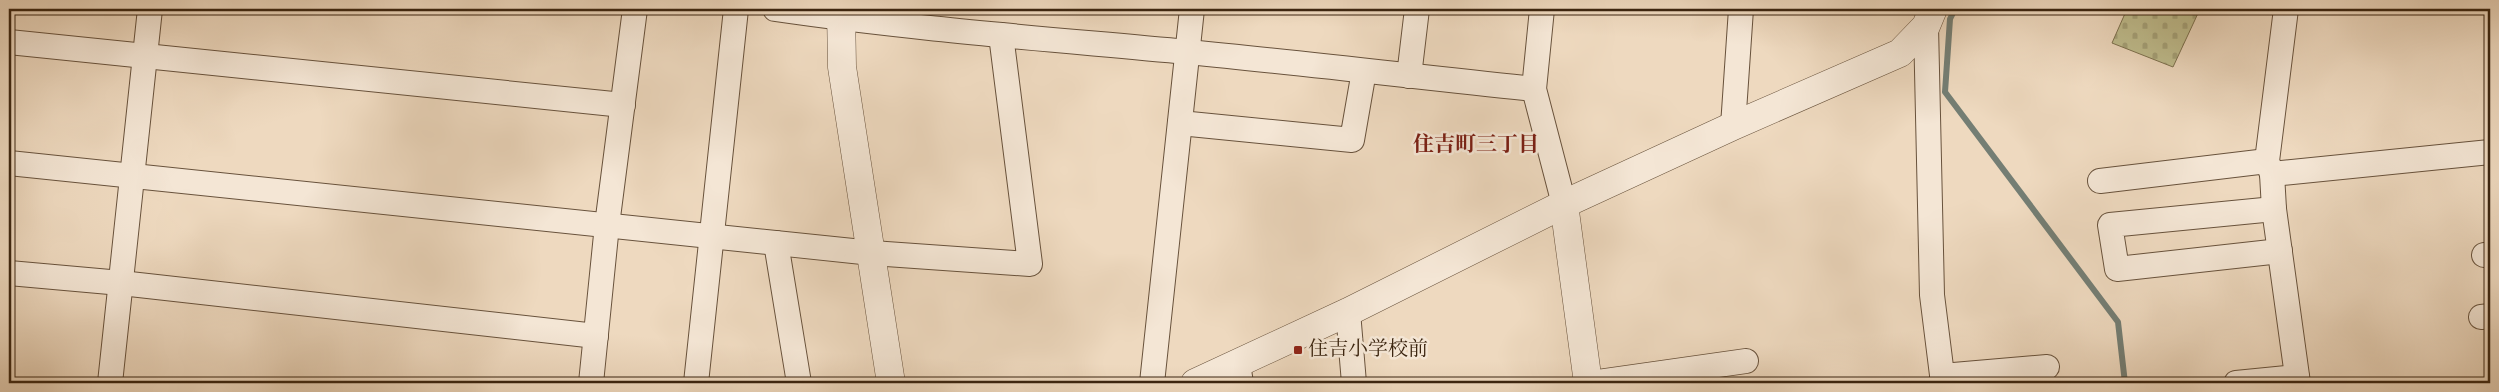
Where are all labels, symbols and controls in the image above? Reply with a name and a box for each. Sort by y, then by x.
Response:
district label: 住吉町三丁目 [1413,131,1539,160]
place label: 住吉小学校前 [1308,336,1428,364]
marker: 住吉小学校前 [1292,344,1304,356]

